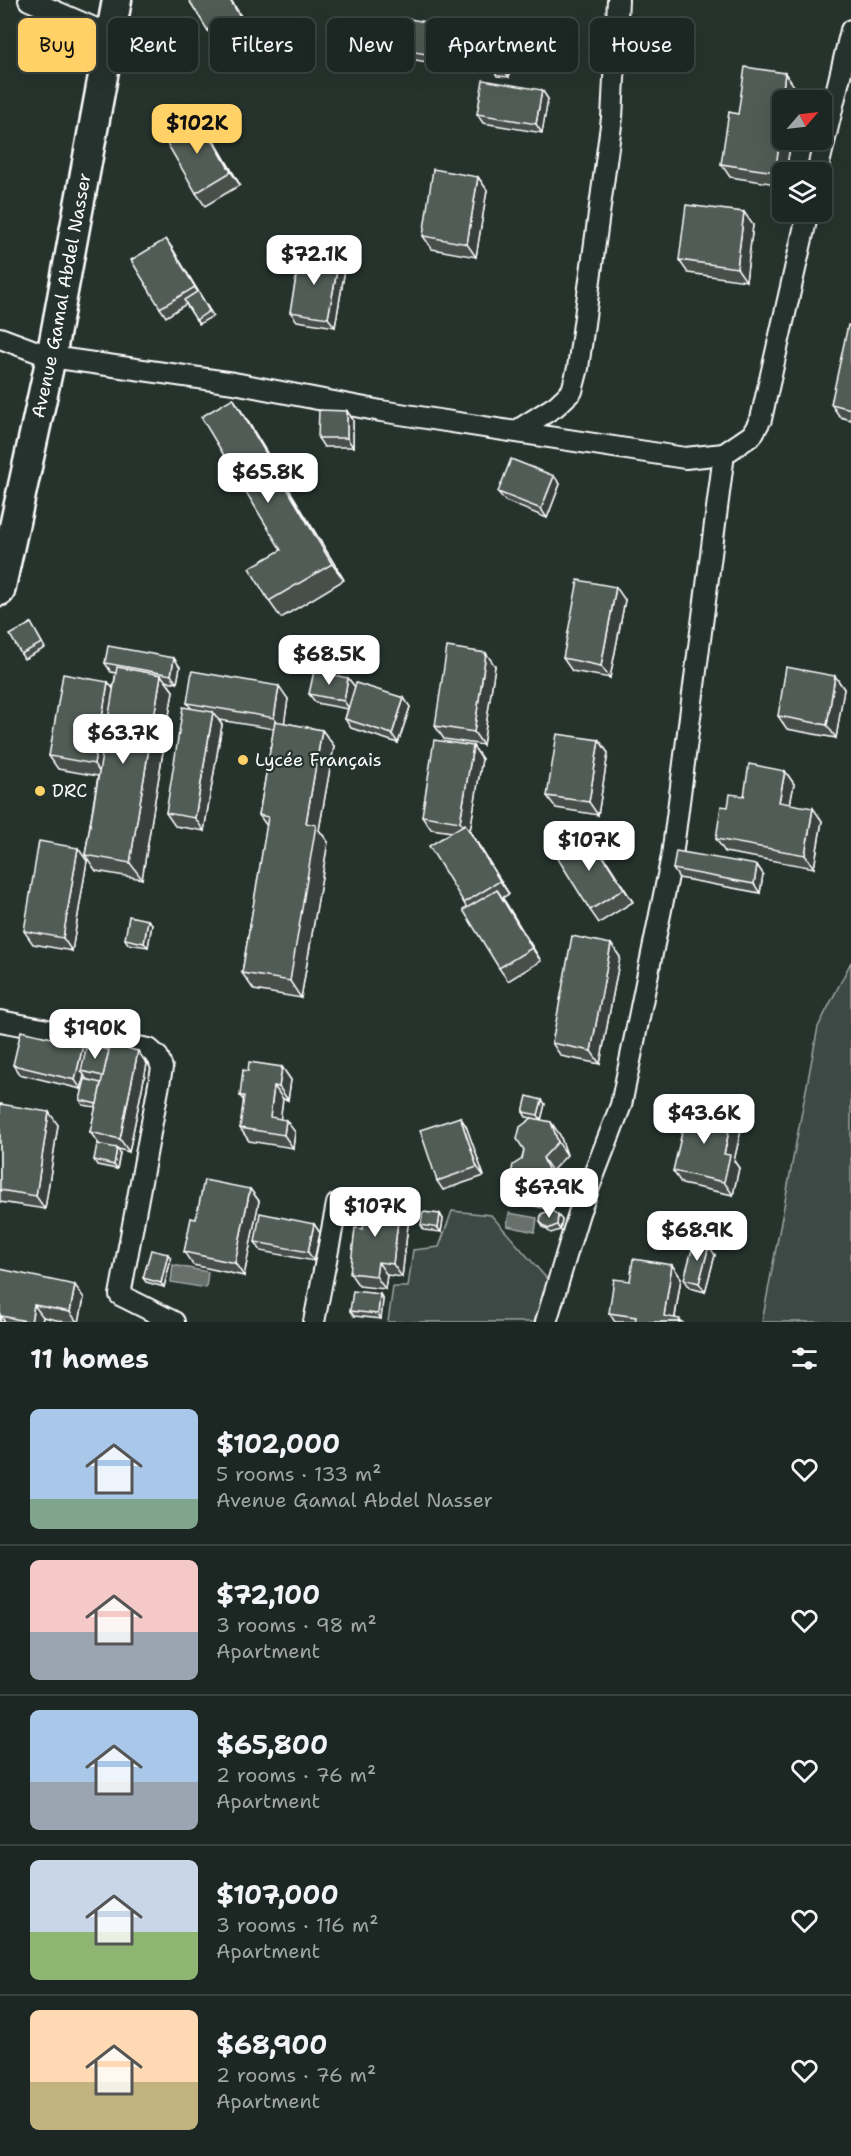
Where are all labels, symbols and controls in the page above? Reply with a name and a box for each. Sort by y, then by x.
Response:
chip: Buy [18,18,96,72]
chip: Rent [108,18,198,72]
chip: Filters [210,18,315,72]
chip: New [327,18,414,72]
chip: Apartment [426,18,578,72]
chip: House [590,18,694,72]
north arrow [772,90,832,150]
map controls [772,90,832,222]
pin: $102K [155,104,239,155]
text: $102K [166,110,228,136]
button: layers [772,162,832,222]
street label: Avenue Gamal Abdel Nasser [26,171,97,420]
pin: $72.1K [265,235,363,286]
text: $72.1K [281,241,347,267]
pin: $65.8K [219,453,317,504]
text: $65.8K [232,459,304,485]
pin: $68.5K [280,635,378,686]
text: $68.5K [293,641,365,667]
pin: $63.7K [74,714,172,765]
text: $63.7K [87,720,159,746]
place label: Lycée Français [255,748,382,772]
marker: Lycée Français [236,753,250,767]
place label: DRC [52,779,87,803]
marker: DRC [33,784,47,798]
pin: $107K [547,821,631,872]
text: $107K [558,827,620,853]
pin: $190K [53,1009,137,1060]
text: $190K [63,1015,127,1041]
pin: $43.6K [655,1094,753,1145]
text: $43.6K [667,1100,741,1126]
pin: $67.9K [500,1168,598,1219]
text: $67.9K [514,1174,584,1200]
pin: $107K [333,1187,417,1238]
text: $107K [344,1193,406,1219]
pin: $68.9K [648,1211,746,1262]
text: $68.9K [661,1217,733,1243]
text: 11 homes [30,1341,149,1376]
icon: filters [788,1342,821,1375]
text: $102,000 [216,1426,340,1461]
icon: home [78,1433,150,1505]
icon: heart [788,1453,821,1486]
text: 5 rooms · 133 m² [216,1461,381,1487]
text: Avenue Gamal Abdel Nasser [216,1487,493,1513]
text: $72,100 [216,1577,320,1612]
icon: home [78,1584,150,1656]
icon: heart [788,1604,821,1637]
text: 3 rooms · 98 m² [216,1612,377,1638]
text: Apartment [216,1638,320,1664]
text: $65,800 [216,1727,328,1762]
icon: home [78,1734,150,1806]
icon: heart [788,1754,821,1787]
text: 2 rooms · 76 m² [216,1762,376,1788]
text: Apartment [216,1788,320,1814]
text: $107,000 [216,1877,339,1912]
icon: home [78,1884,150,1956]
icon: heart [788,1904,821,1937]
text: 3 rooms · 116 m² [216,1912,378,1938]
text: Apartment [216,1938,320,1964]
text: $68,900 [216,2027,328,2062]
icon: home [78,2034,150,2106]
icon: heart [788,2054,821,2087]
text: 2 rooms · 76 m² [216,2062,376,2088]
text: Apartment [216,2088,320,2114]

